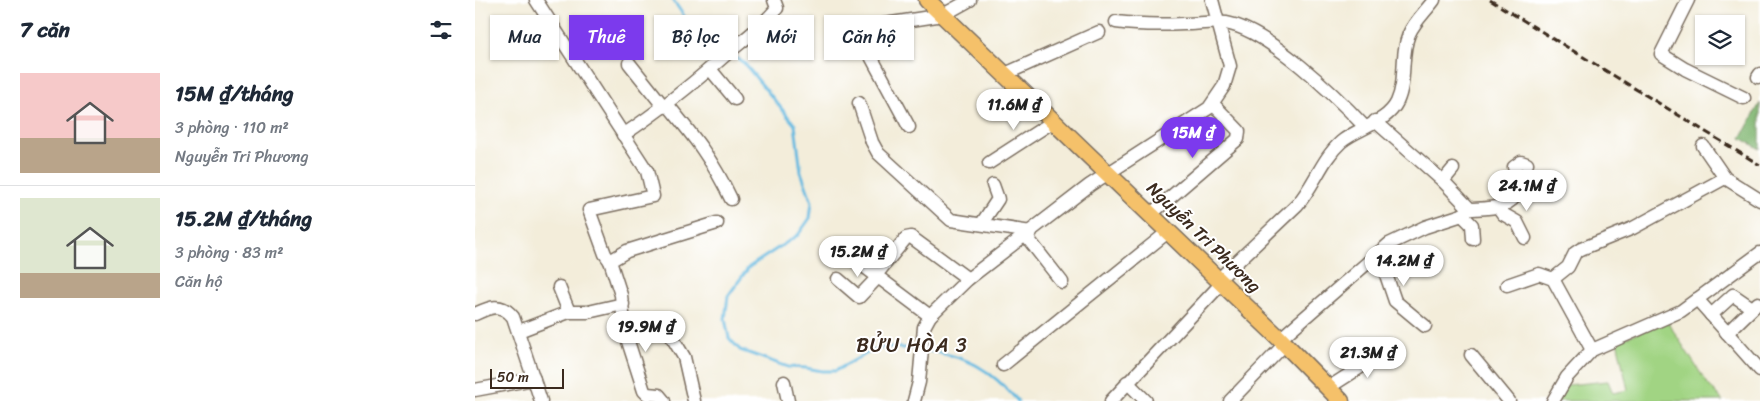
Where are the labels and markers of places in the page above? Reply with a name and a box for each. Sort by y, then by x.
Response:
pin: 11.6M ₫ [968,88,1060,131]
pin: 15M ₫ [1158,116,1228,159]
pin: 24.1M ₫ [1481,170,1573,212]
pin: 15.2M ₫ [812,236,904,278]
pin: 14.2M ₫ [1358,244,1450,287]
pin: 19.9M ₫ [600,310,692,353]
pin: 21.3M ₫ [1322,336,1414,379]

